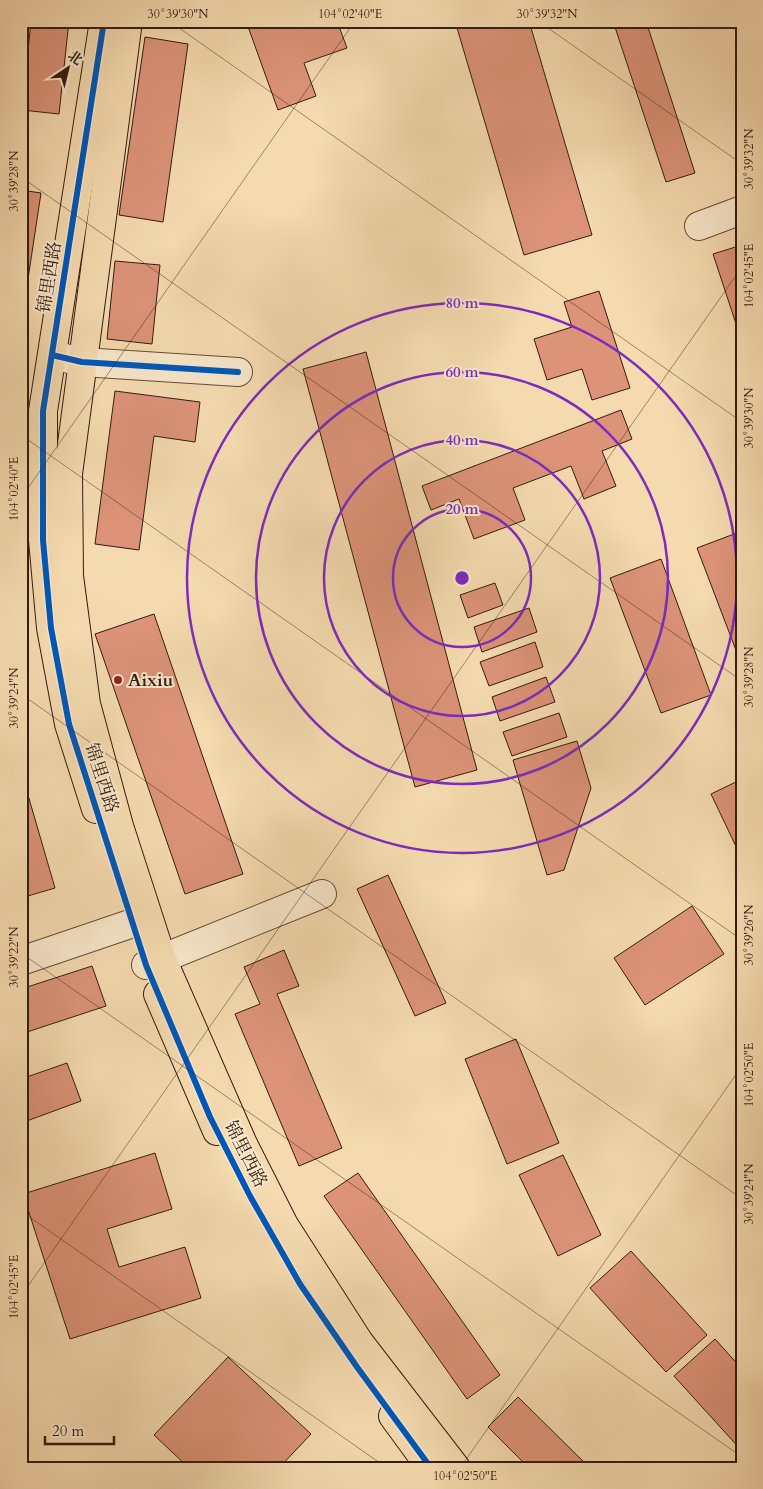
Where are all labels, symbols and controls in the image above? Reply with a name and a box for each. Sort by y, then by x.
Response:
text: 30°39'30"N [148,6,209,22]
text: 104°02'40"E [318,6,382,22]
text: 30°39'32"N [517,6,578,22]
north arrow [42,42,92,92]
text: 北 [64,46,86,70]
text: 30°39'32"N [741,128,757,189]
text: 30°39'28"N [6,150,22,211]
street label: 锦里西路 [32,240,67,315]
text: 104°02'45"E [741,244,757,308]
text: 80 m [445,293,479,313]
text: 60 m [445,362,479,382]
text: 30°39'30"N [741,387,757,448]
text: 40 m [445,430,479,450]
text: 104°02'40"E [6,457,22,521]
text: 20 m [445,499,479,519]
centre of rings [453,569,471,587]
text: 30°39'28"N [741,646,757,707]
text: 30°39'24"N [6,667,22,728]
place label: Aixiu [128,668,174,693]
marker: Aixiu [112,674,124,686]
street label: 锦里西路 [79,740,125,816]
text: 30°39'26"N [741,904,757,965]
text: 30°39'22"N [6,926,22,987]
text: 104°02'50"E [741,1043,757,1107]
street label: 锦里西路 [218,1116,273,1192]
text: 30°39'24"N [741,1163,757,1224]
text: 104°02'45"E [6,1255,22,1319]
scale bar [45,1414,114,1446]
text: 20 m [52,1421,84,1441]
text: 104°02'50"E [433,1468,497,1484]

